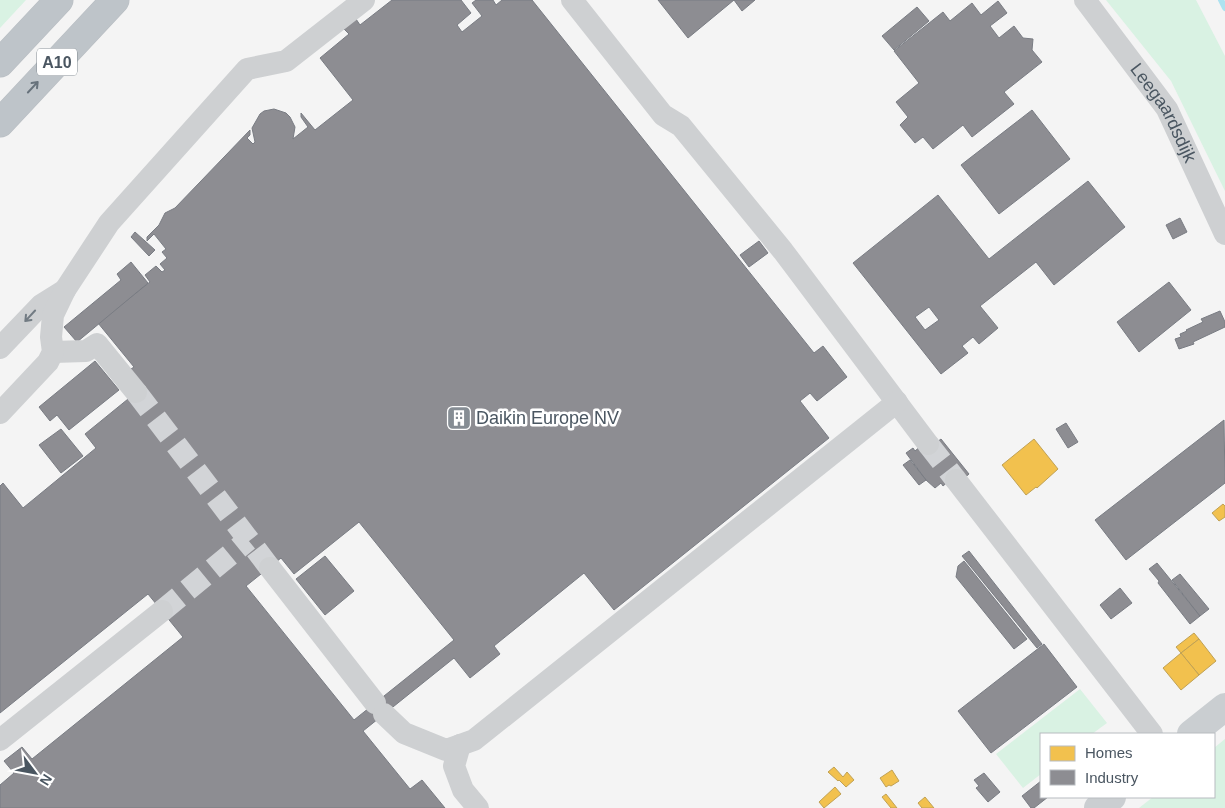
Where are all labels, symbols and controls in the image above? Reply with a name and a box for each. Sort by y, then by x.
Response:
road number: A10 [37,48,77,76]
street label: Leegaardsdijk [1126,59,1201,166]
one-way arrow [27,81,39,94]
one-way arrow [24,310,36,323]
building icon: Daikin Europe NV [446,405,472,431]
place label: Daikin Europe NV [476,408,619,428]
legend [1040,733,1215,798]
text: Homes [1085,744,1133,761]
north arrow [10,748,60,798]
text: Industry [1085,769,1139,786]
text: N [37,771,55,788]

